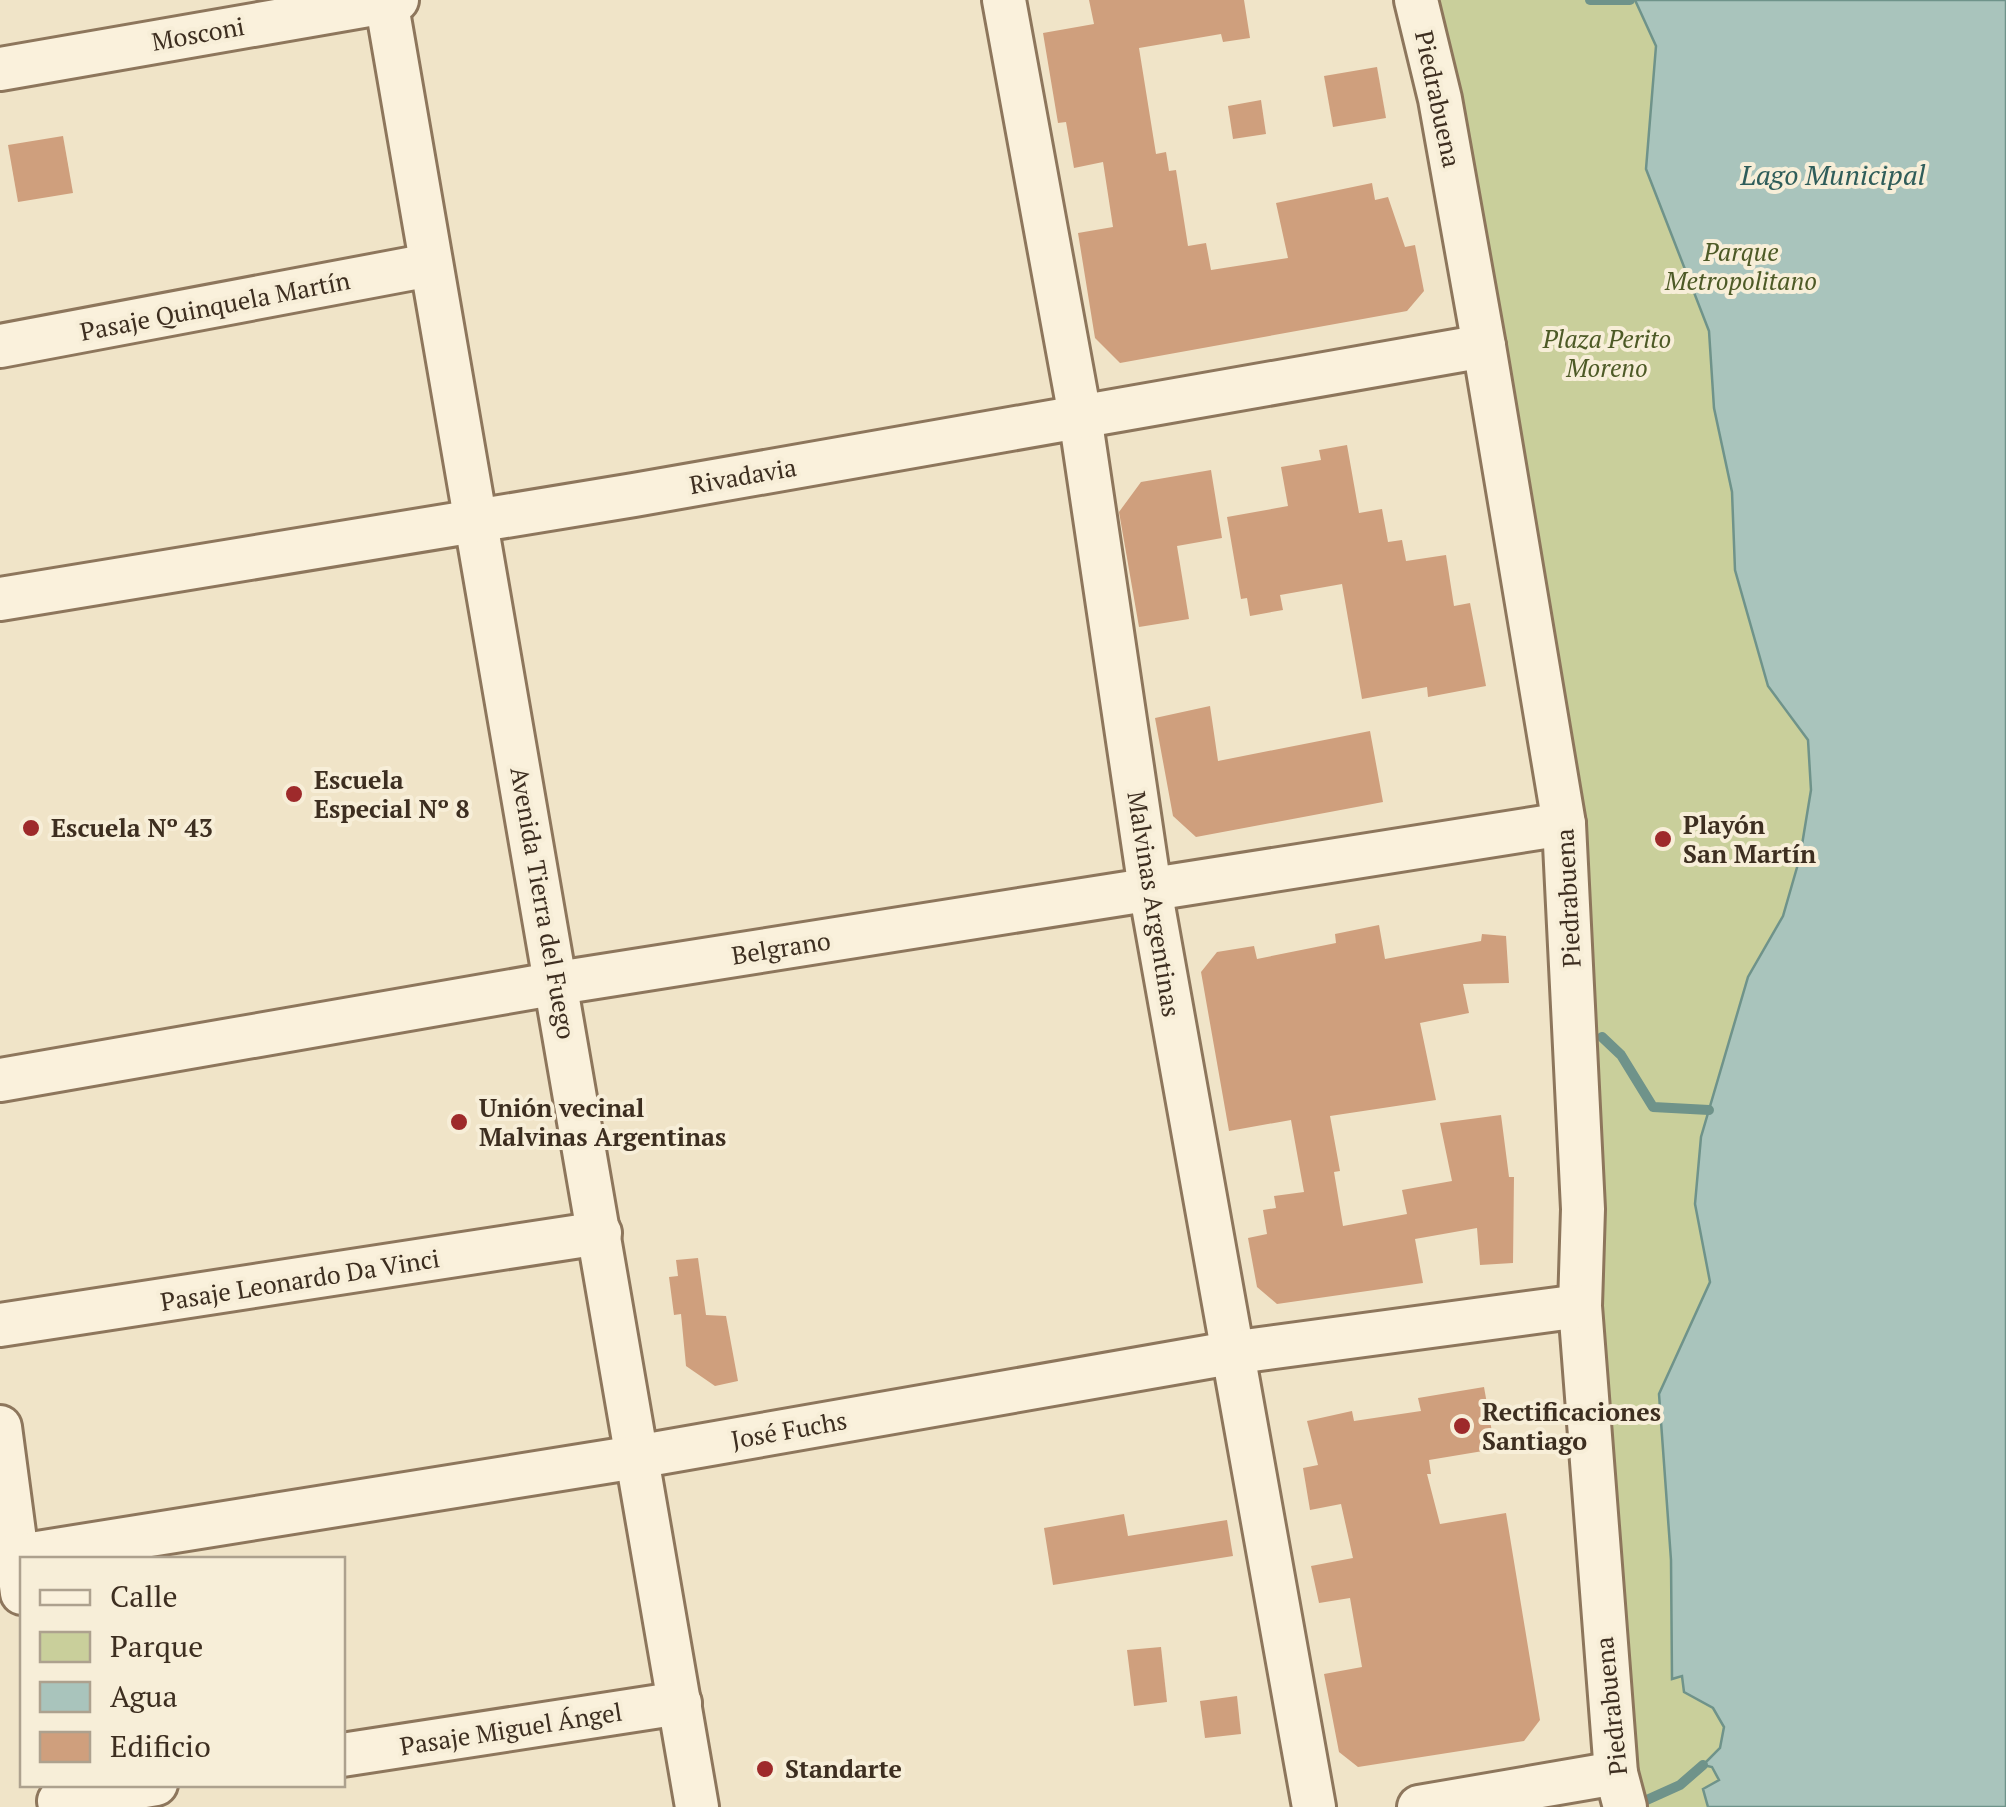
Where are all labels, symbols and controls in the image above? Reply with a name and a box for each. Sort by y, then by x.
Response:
street label: Mosconi [149,9,247,58]
street label: Piedrabuena [1408,27,1469,171]
water label: Lago Municipal [1740,156,1926,193]
park label: Parque Metropolitano [1664,235,1817,297]
street label: Pasaje Quinquela Martín [77,263,353,348]
park label: Plaza Perito Moreno [1542,322,1671,384]
street label: Rivadavia [687,450,799,501]
place label: Escuela Especial Nº 8 [314,763,470,825]
street label: Avenida Tierra del Fuego [503,764,584,1042]
marker: Escuela Especial Nº 8 [283,783,305,805]
street label: Malvinas Argentinas [1120,789,1189,1019]
place label: Playón San Martín [1683,808,1816,870]
place label: Escuela Nº 43 [51,811,213,844]
marker: Escuela Nº 43 [20,817,42,839]
street label: Piedrabuena [1547,827,1588,968]
marker: Playón San Martín [1652,828,1674,850]
street label: Belgrano [729,923,833,972]
place label: Unión vecinal Malvinas Argentinas [479,1091,726,1153]
marker: Unión vecinal Malvinas Argentinas [448,1111,470,1133]
street label: Pasaje Leonardo Da Vinci [158,1241,442,1318]
place label: Rectificaciones Santiago [1482,1395,1661,1457]
street label: José Fuchs [728,1403,849,1456]
marker: Rectificaciones Santiago [1451,1415,1473,1437]
legend [20,1557,345,1787]
text: Calle [110,1576,178,1616]
text: Parque [110,1626,203,1666]
street label: Piedrabuena [1587,1635,1634,1777]
text: Agua [110,1676,178,1716]
street label: Pasaje Miguel Ángel [398,1695,624,1762]
text: Edificio [110,1726,211,1766]
place label: Standarte [785,1752,902,1785]
marker: Standarte [754,1758,776,1780]

